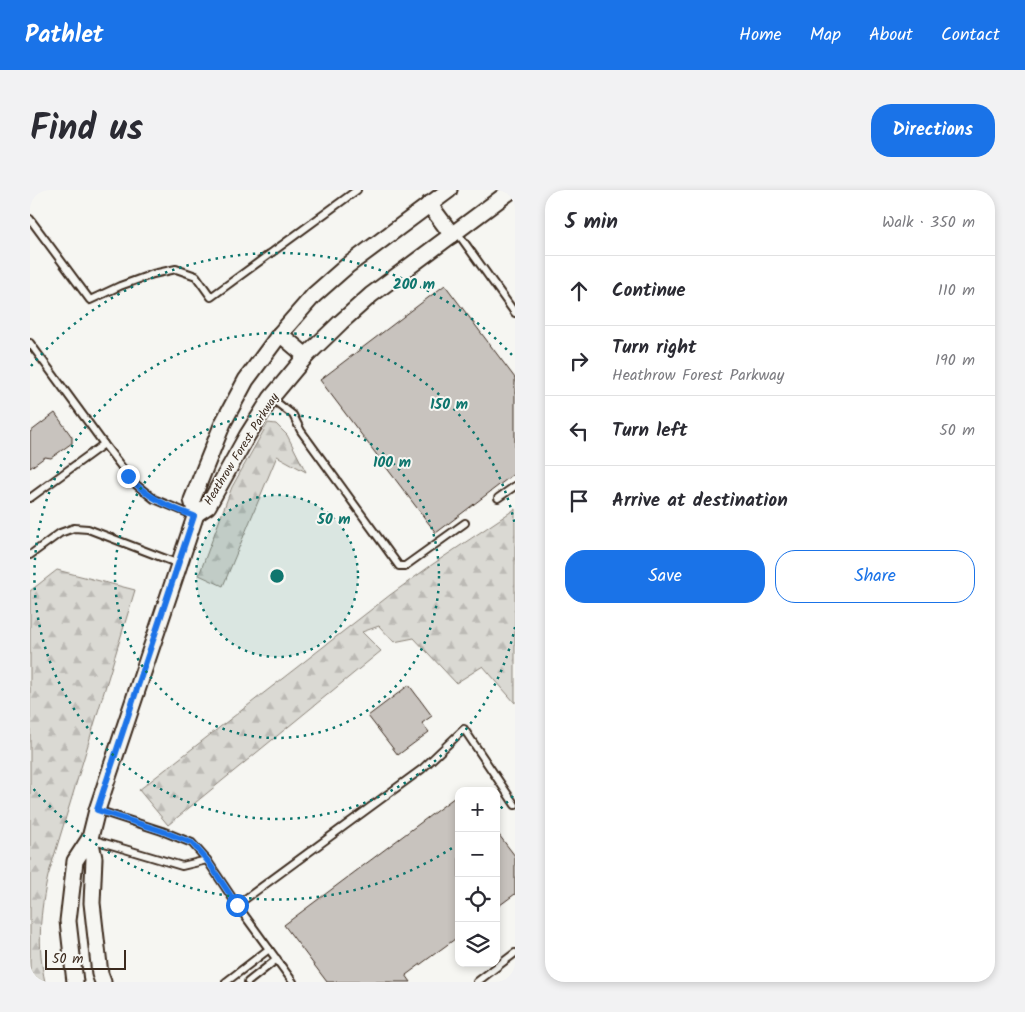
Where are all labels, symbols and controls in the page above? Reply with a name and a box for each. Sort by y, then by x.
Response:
text: Pathlet [25,16,104,55]
text: Home [739,21,782,50]
text: Map [810,21,841,50]
text: About [869,21,913,50]
text: Contact [941,21,1000,50]
text: Find us [30,102,143,158]
button: Directions [871,104,995,157]
text: 5 min [565,206,618,239]
text: Walk · 350 m [882,210,975,235]
text: 200 m [393,273,435,297]
text: Continue [612,276,685,306]
icon: ahead [565,277,593,305]
text: 110 m [938,278,975,303]
text: Turn right [612,333,697,363]
icon: right [565,347,593,375]
text: 190 m [935,348,975,373]
text: Heathrow Forest Parkway [612,363,784,388]
street label: Heathrow Forest Parkway [199,389,284,509]
text: 150 m [430,393,468,417]
text: Turn left [612,416,687,446]
icon: left [565,417,593,445]
text: 50 m [939,418,975,443]
text: 100 m [373,451,411,475]
route end [117,465,140,488]
text: Arrive at destination [612,486,788,516]
icon: arrive [565,487,593,515]
text: 50 m [316,508,351,532]
button: Save [565,550,765,603]
button: Share [775,550,975,603]
centre of rings [268,567,286,585]
map controls [455,787,500,967]
button: + [455,787,500,832]
button: − [455,832,500,877]
button: locate [455,877,500,922]
route start [226,894,249,917]
button: layers [455,922,500,967]
scale bar [45,947,126,970]
text: 50 m [52,948,83,970]

